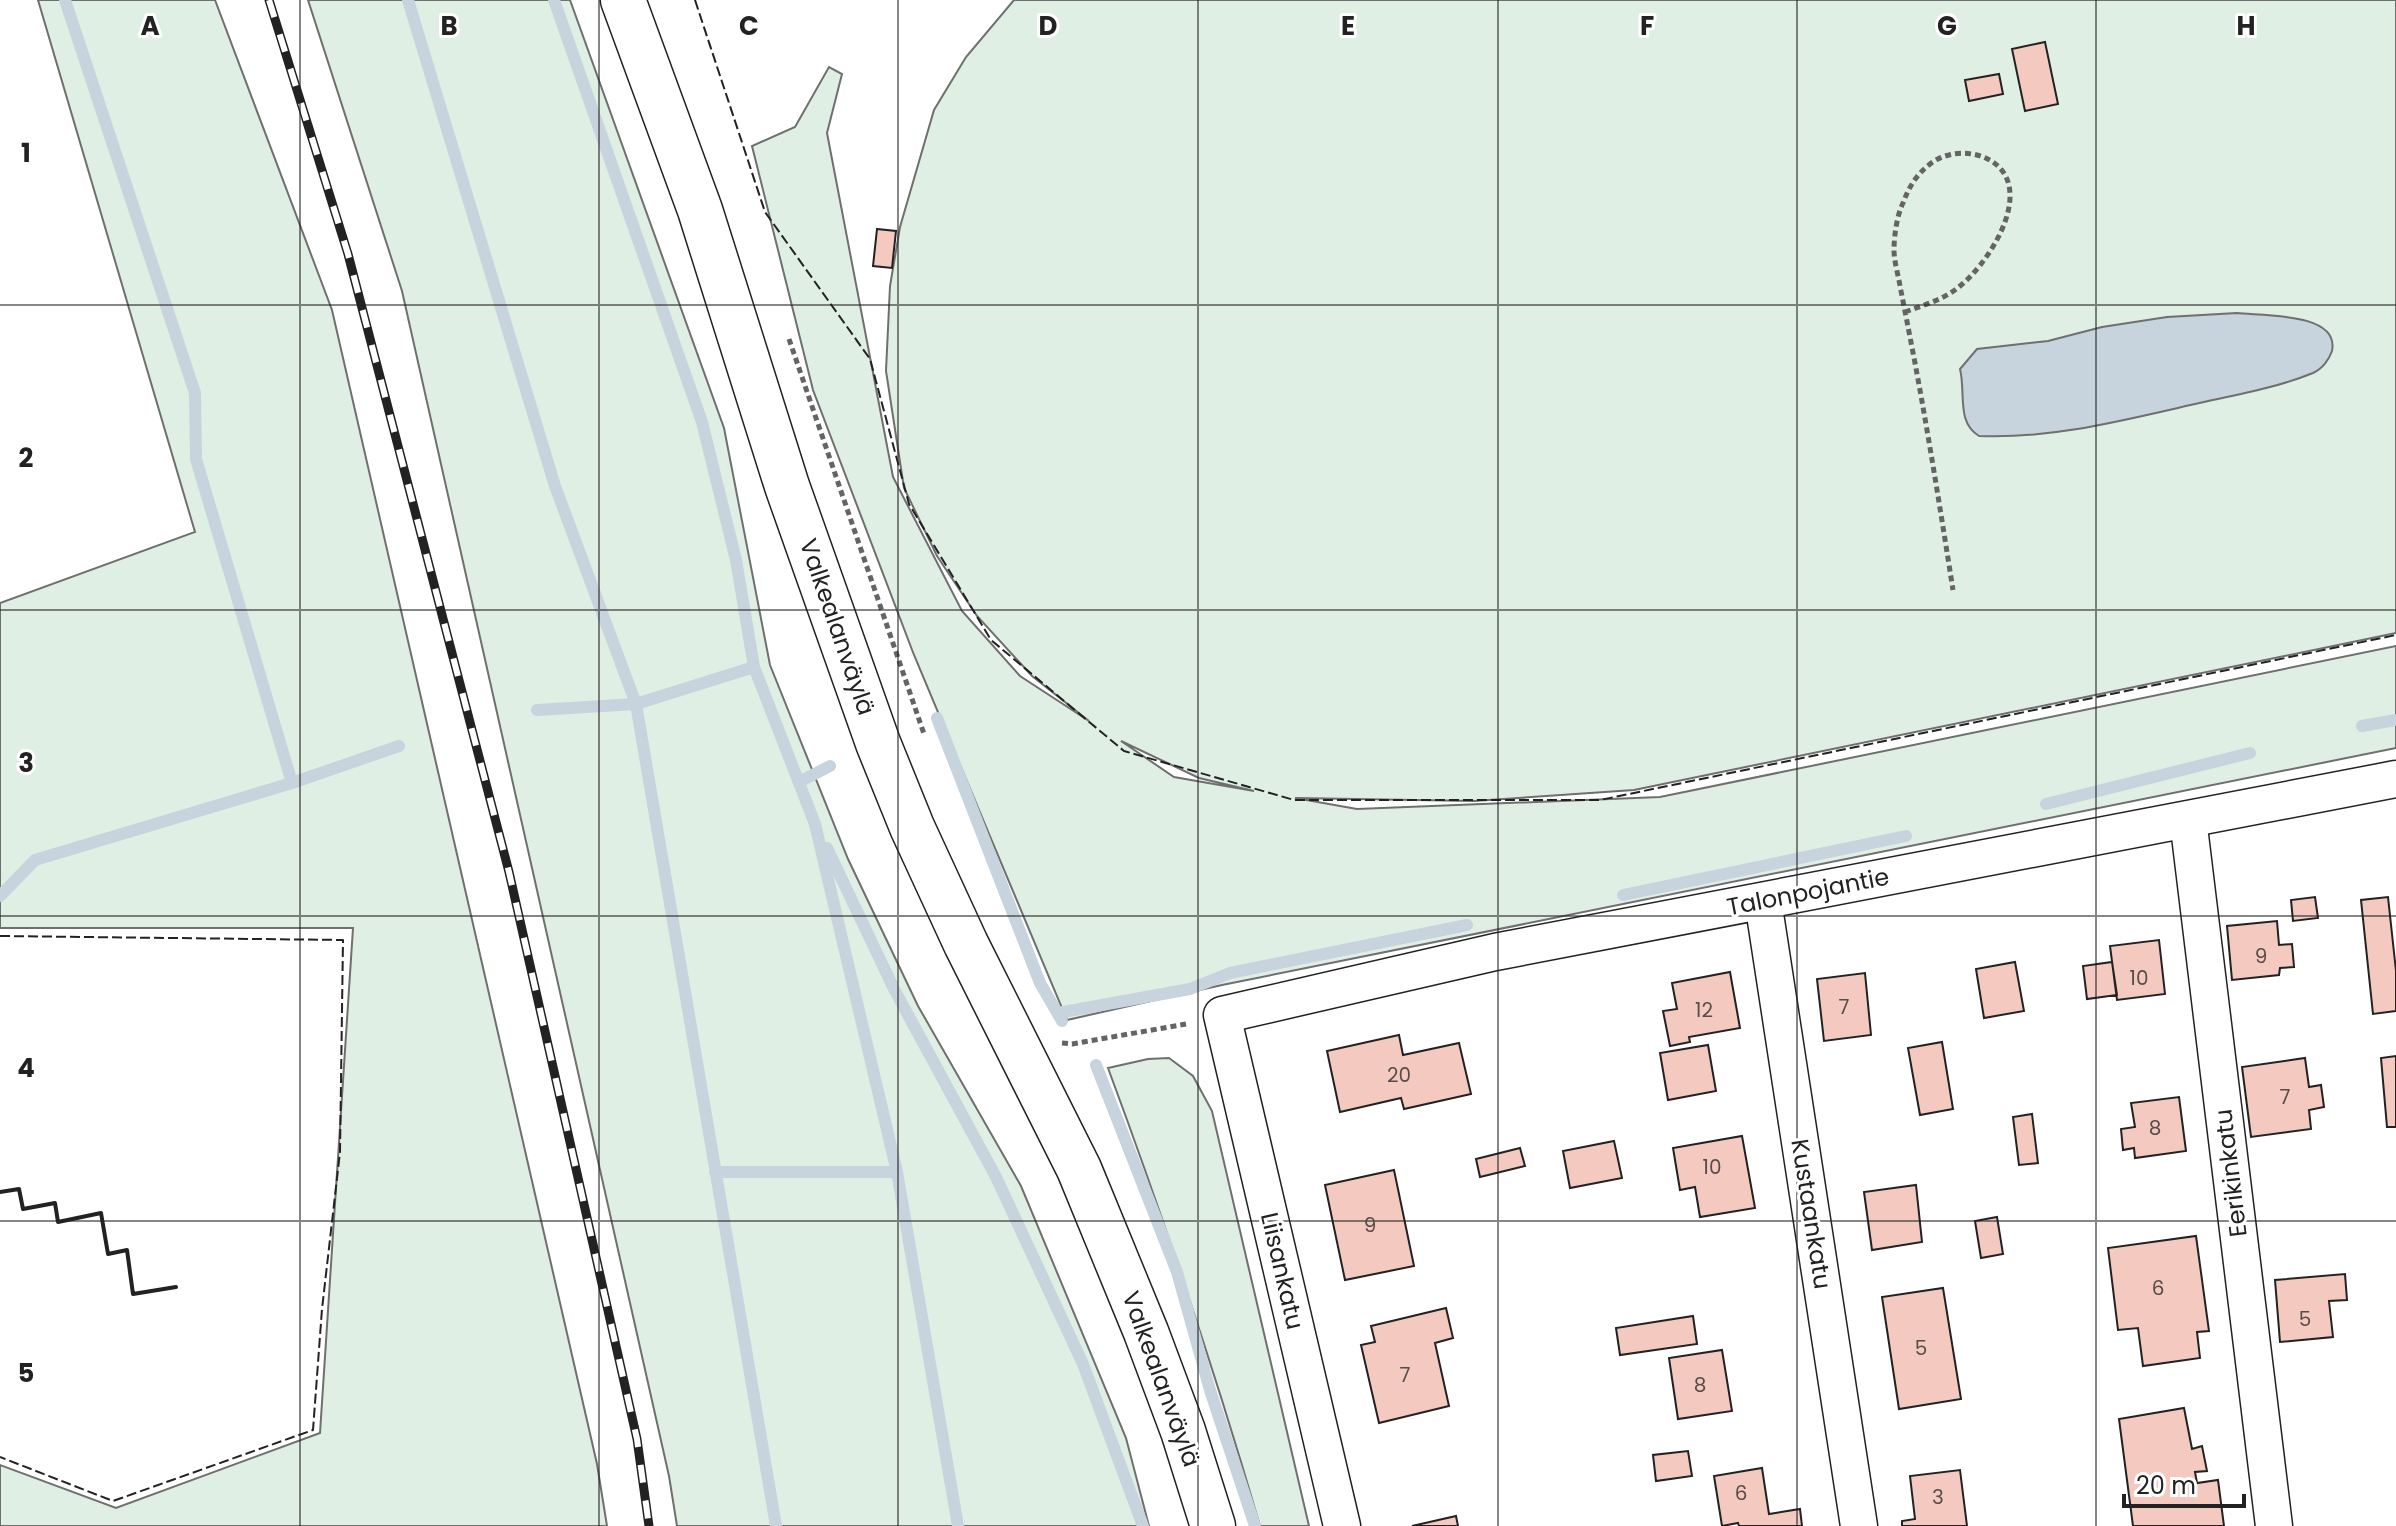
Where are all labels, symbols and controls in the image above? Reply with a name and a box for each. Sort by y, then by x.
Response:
text: A [140,8,160,44]
text: B [440,8,458,44]
text: C [739,8,759,44]
text: D [1039,8,1058,44]
text: E [1341,8,1355,44]
text: F [1640,8,1654,44]
text: G [1937,8,1957,44]
text: H [2236,8,2256,44]
text: 1 [21,135,31,171]
text: 2 [19,440,34,476]
street label: Valkealanväylä [792,534,883,719]
text: 3 [18,745,34,781]
street label: Talonpojantie [1724,860,1892,923]
house number: 9 [2255,942,2267,970]
house number: 10 [2130,964,2148,992]
house number: 7 [1839,993,1850,1021]
house number: 12 [1695,996,1713,1024]
text: 4 [17,1050,35,1086]
house number: 20 [1387,1061,1411,1089]
house number: 7 [2280,1083,2291,1111]
street label: Eerikinkatu [2206,1107,2255,1239]
house number: 8 [2149,1114,2161,1142]
street label: Kustaankatu [1783,1137,1840,1291]
house number: 10 [1703,1153,1721,1181]
street label: Liisankatu [1253,1209,1312,1333]
house number: 9 [1364,1211,1376,1239]
house number: 6 [2152,1274,2164,1302]
street label: Valkealanväylä [1114,1286,1209,1471]
house number: 5 [2299,1305,2311,1333]
house number: 5 [1915,1334,1927,1362]
text: 5 [18,1355,34,1391]
house number: 7 [1400,1361,1411,1389]
house number: 8 [1694,1371,1706,1399]
scale bar [2124,1458,2244,1508]
text: 20 m [2136,1469,2196,1502]
house number: 6 [1735,1479,1747,1507]
house number: 3 [1932,1483,1944,1511]

